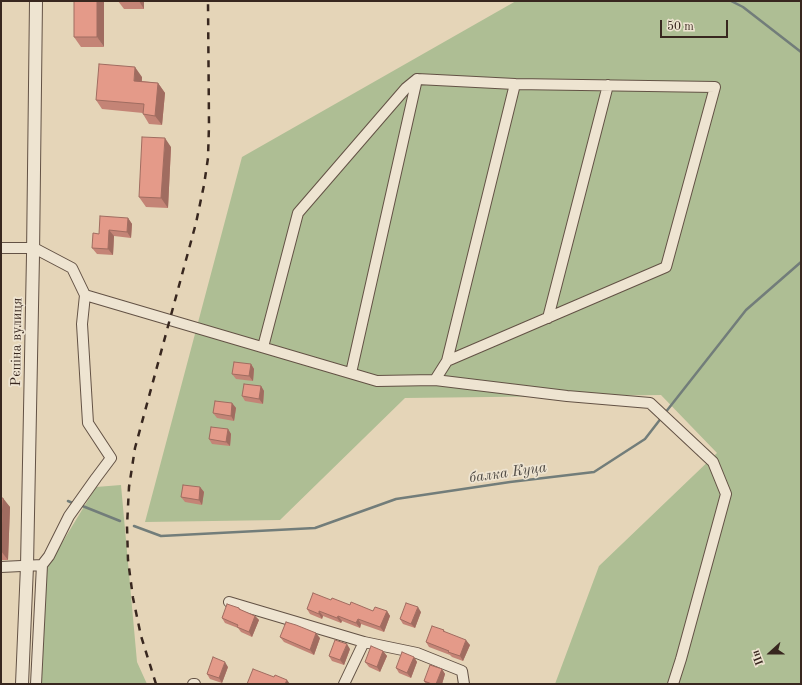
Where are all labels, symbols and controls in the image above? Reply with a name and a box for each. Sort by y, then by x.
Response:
scale bar [662,12,730,38]
text: 50 m [667,21,694,33]
street label: Рєпіна вулиця [8,298,26,386]
water label: балка Куца [468,459,548,487]
north arrow [750,633,790,673]
text: Пн [750,648,766,667]

